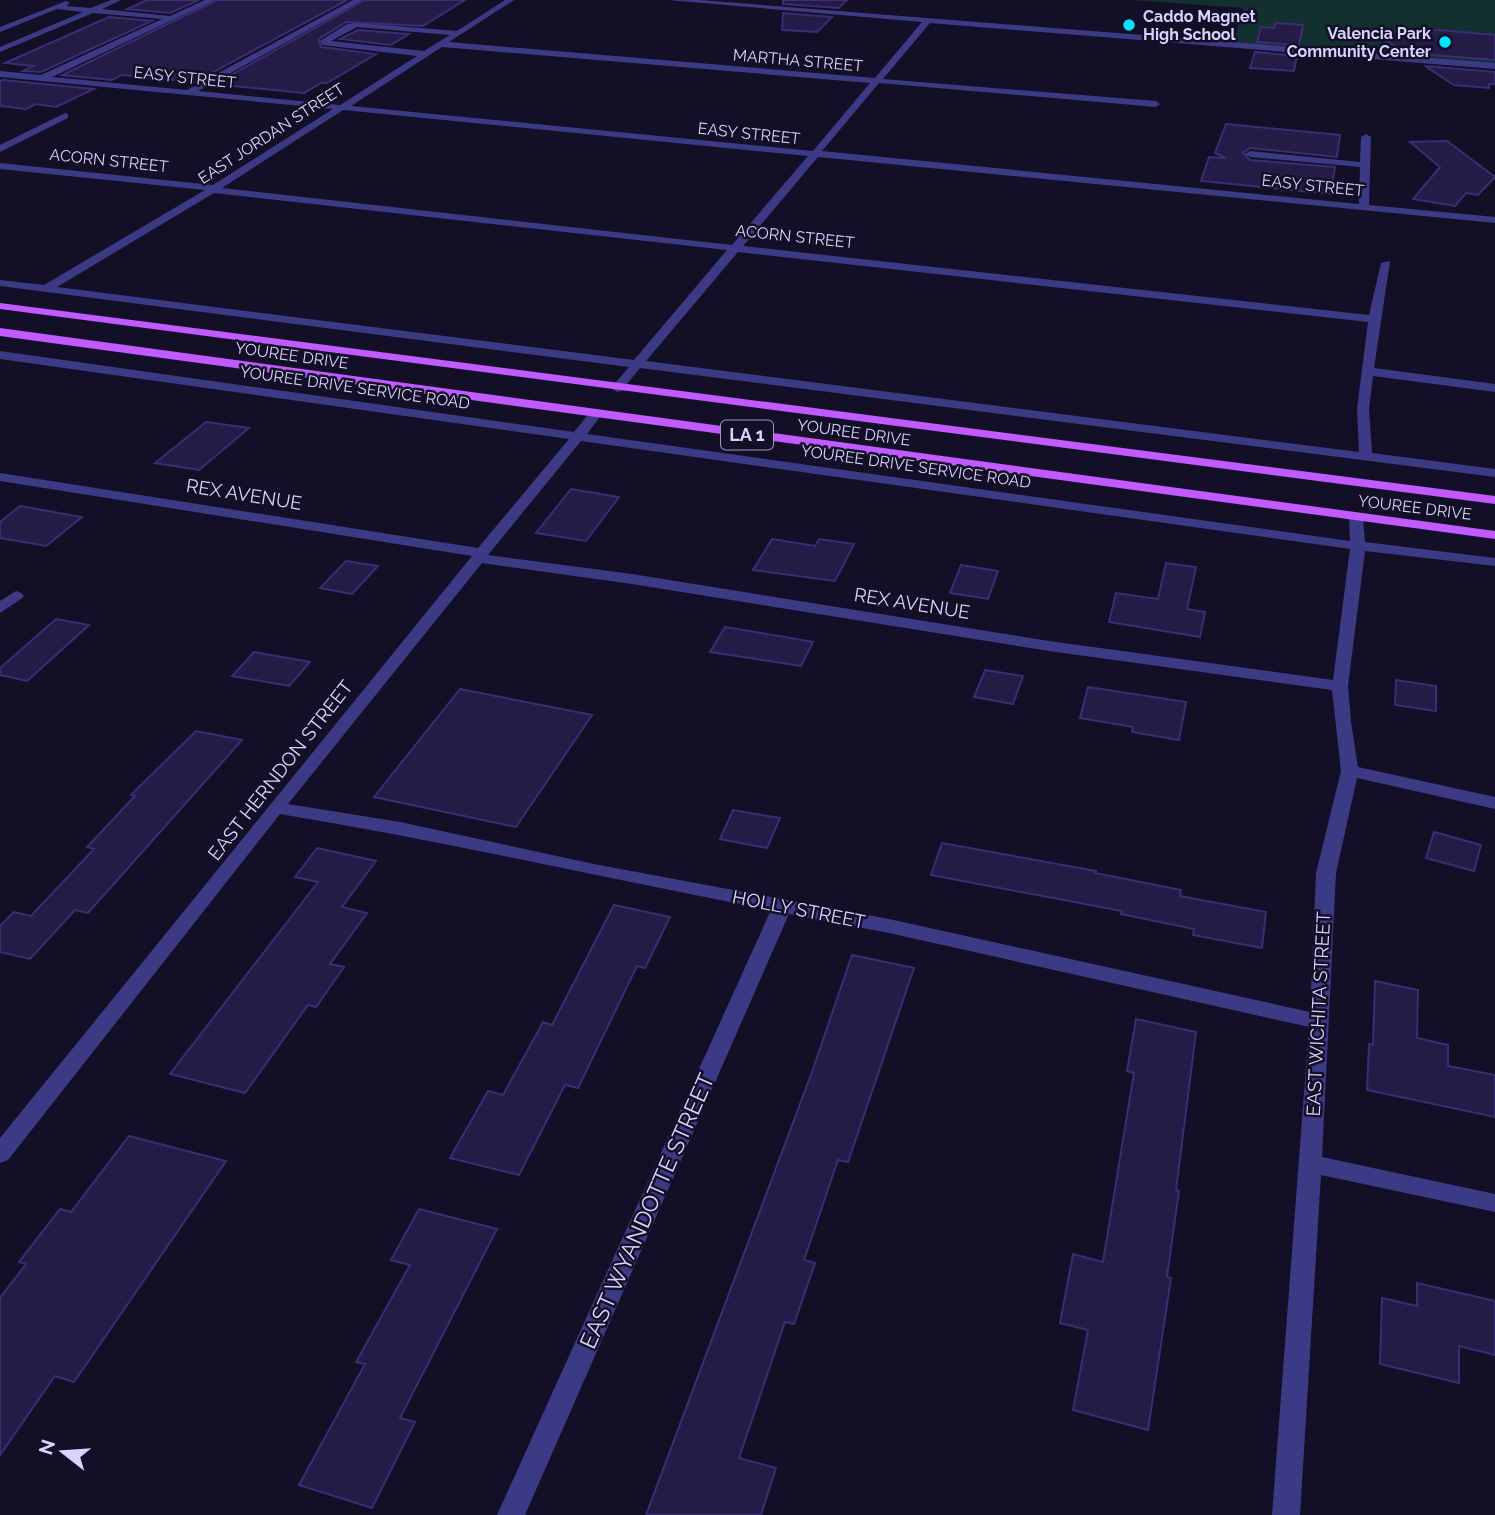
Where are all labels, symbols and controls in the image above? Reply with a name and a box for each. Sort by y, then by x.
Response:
place label: Caddo Magnet High School [1143,7,1256,44]
marker: Caddo Magnet High School [1121,17,1137,33]
place label: Valencia Park Community Center [1287,24,1431,61]
marker: Valencia Park Community Center [1437,34,1453,50]
street label: MARTHA STREET [732,45,864,76]
street label: EASY STREET [133,63,237,92]
street label: EAST JORDAN STREET [195,79,348,188]
street label: EASY STREET [697,119,801,148]
street label: ACORN STREET [49,145,169,176]
street label: EASY STREET [1261,171,1365,200]
street label: ACORN STREET [735,221,855,252]
street label: YOUREE DRIVE [234,338,350,373]
street label: YOUREE DRIVE SERVICE ROAD [239,362,471,413]
street label: YOUREE DRIVE [796,415,912,450]
road number: LA 1 [721,421,773,450]
street label: YOUREE DRIVE SERVICE ROAD [800,441,1032,492]
street label: REX AVENUE [185,474,303,514]
street label: YOUREE DRIVE [1357,491,1473,524]
street label: REX AVENUE [853,583,971,623]
street label: EAST HERNDON STREET [203,675,357,864]
street label: HOLLY STREET [731,885,868,933]
street label: EAST WICHITA STREET [1302,911,1334,1117]
street label: EAST WYANDOTTE STREET [574,1069,720,1353]
north arrow [28,1417,98,1487]
text: N [34,1437,59,1457]

